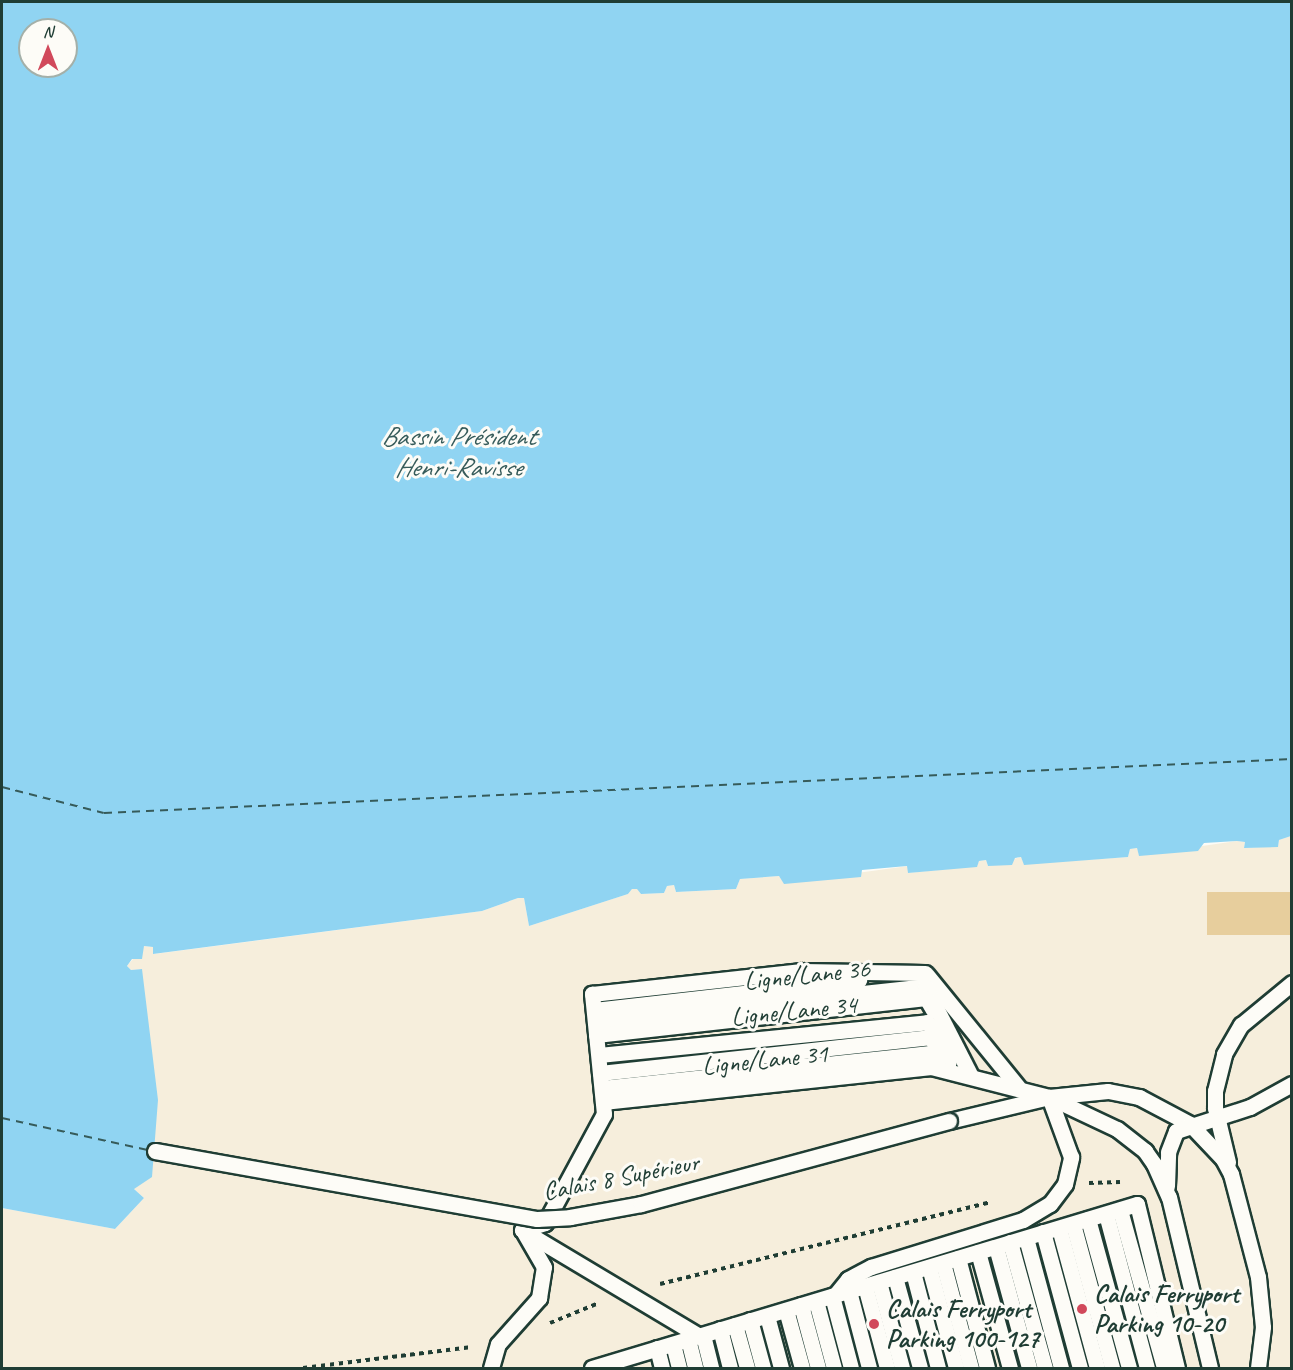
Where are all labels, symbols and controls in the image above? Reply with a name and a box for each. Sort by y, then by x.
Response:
north arrow [18,18,78,78]
text: N [43,22,53,42]
water label: Bassin Président Henri-Ravisse [381,420,535,483]
street label: Ligne/Lane 36 [742,953,872,997]
street label: Ligne/Lane 34 [729,989,859,1033]
street label: Ligne/Lane 31 [700,1038,830,1082]
street label: Calais 8 Supérieur [540,1147,702,1207]
place label: Calais Ferryport Parking 10-20 [1094,1278,1239,1340]
place label: Calais Ferryport Parking 100-127 [886,1293,1039,1354]
marker: Calais Ferryport Parking 10-20 [1075,1302,1089,1316]
marker: Calais Ferryport Parking 100-127 [867,1317,881,1331]

